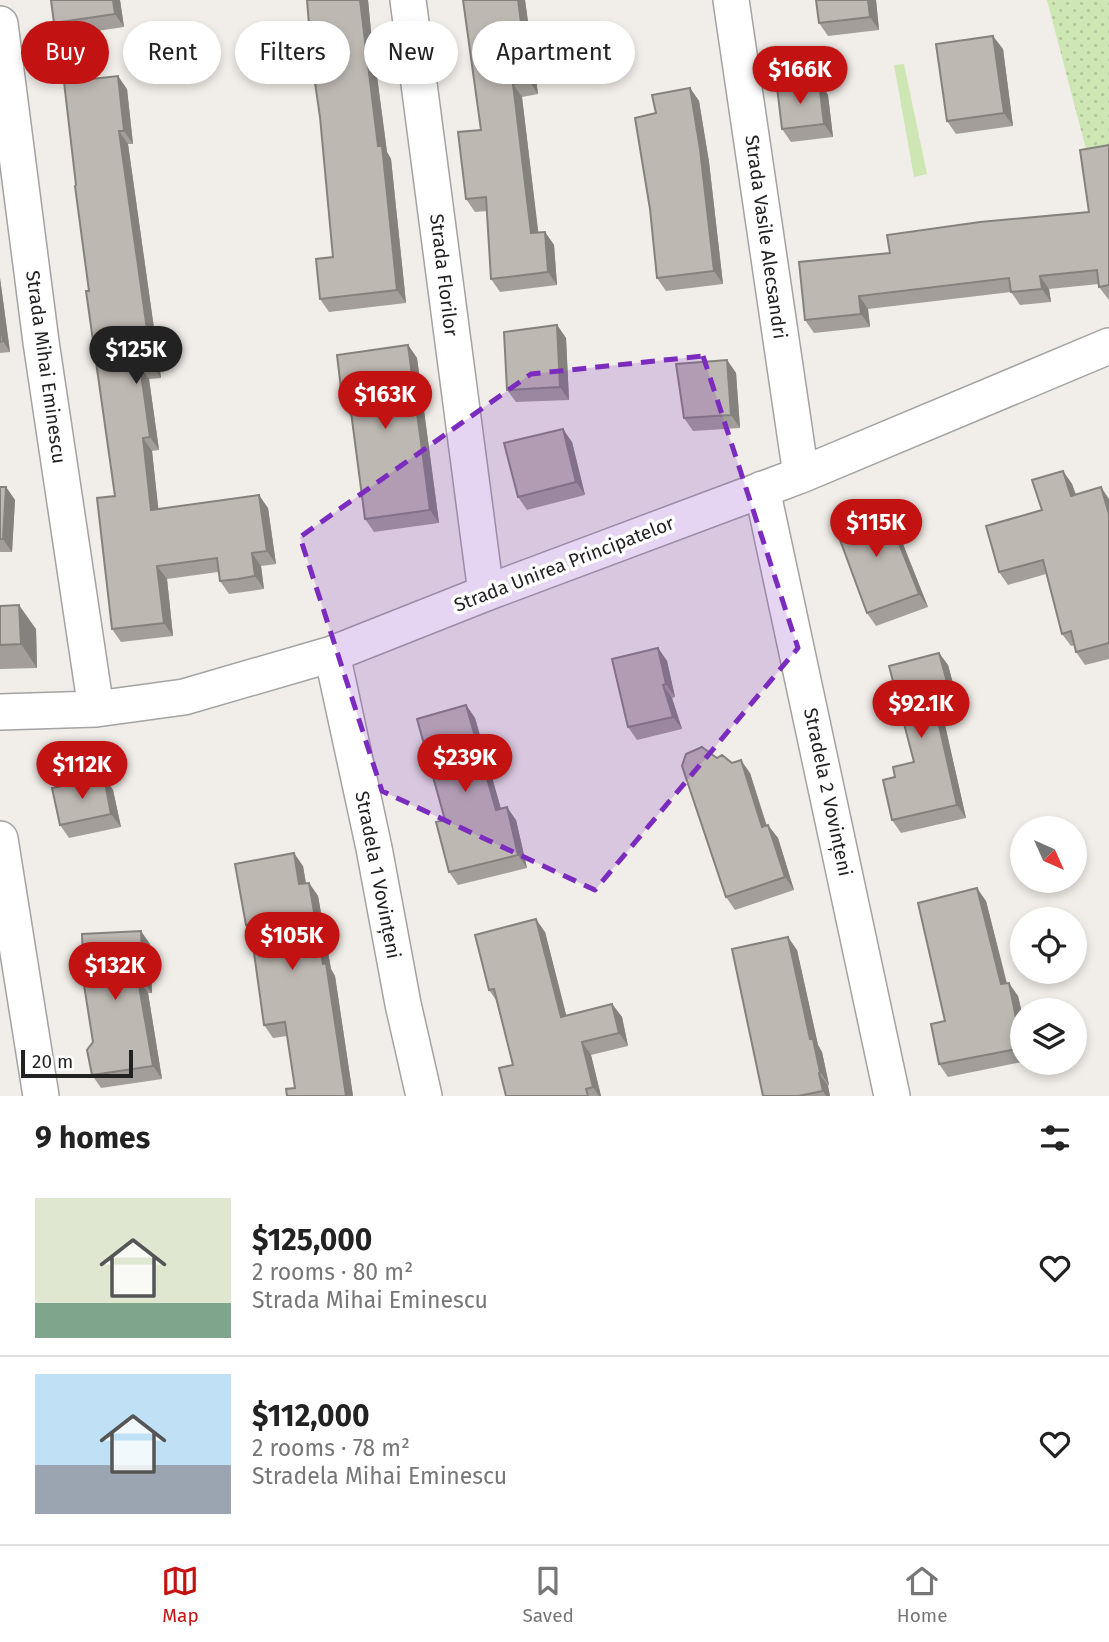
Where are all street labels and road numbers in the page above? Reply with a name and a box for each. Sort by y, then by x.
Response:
street label: Strada Vasile Alecsandri [740,133,792,341]
street label: Strada Florilor [425,212,463,338]
street label: Strada Mihai Eminescu [21,269,71,465]
street label: Strada Unirea Principatelor [451,511,678,617]
street label: Stradela 2 Vovințeni [798,706,857,879]
street label: Stradela 1 Vovințeni [349,789,406,961]

